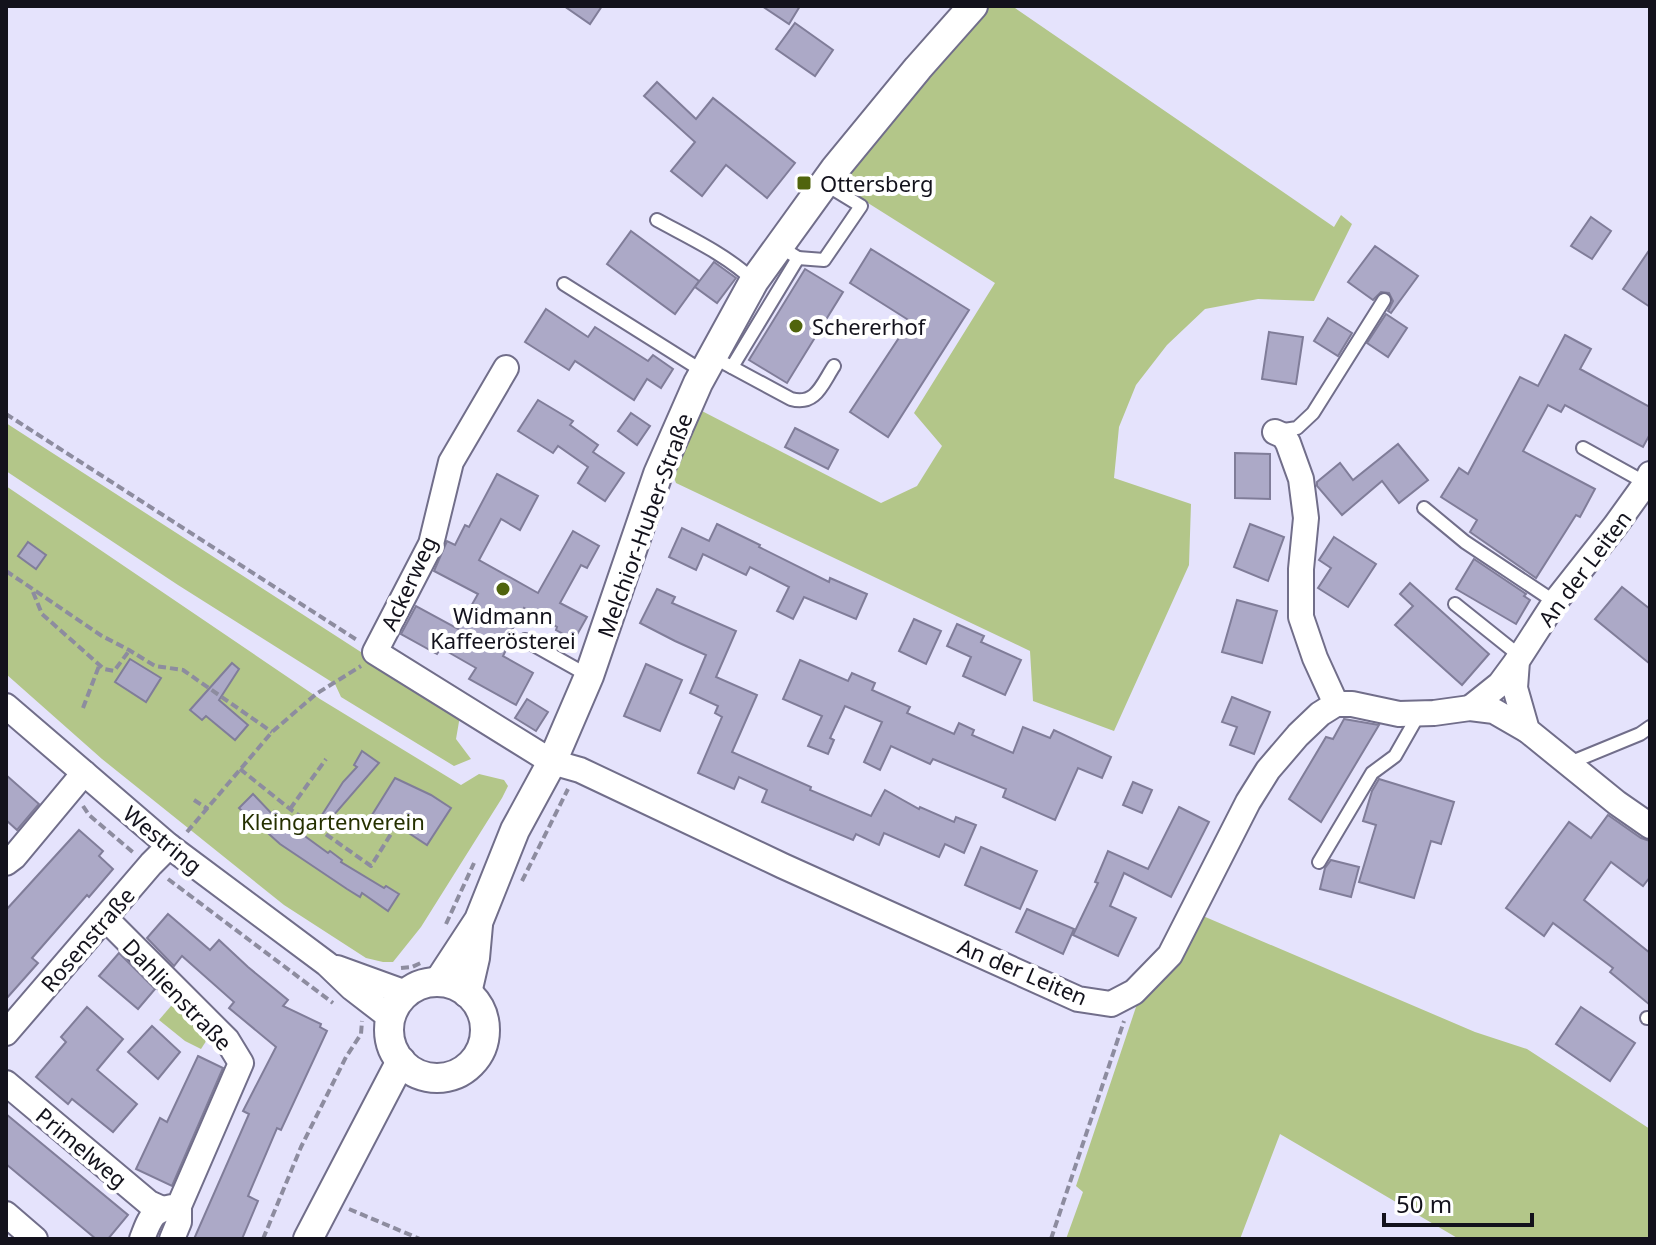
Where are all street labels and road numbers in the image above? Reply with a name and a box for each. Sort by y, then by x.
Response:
street label: Melchior-Huber-Straße [589,409,699,641]
street label: An der Leiten [1531,504,1637,632]
street label: Ackerweg [373,531,443,635]
street label: Westring [118,798,208,880]
street label: Rosenstraße [33,880,141,998]
street label: An der Leiten [954,930,1092,1012]
street label: Dahlienstraße [117,931,239,1057]
street label: Primelweg [30,1100,134,1194]

